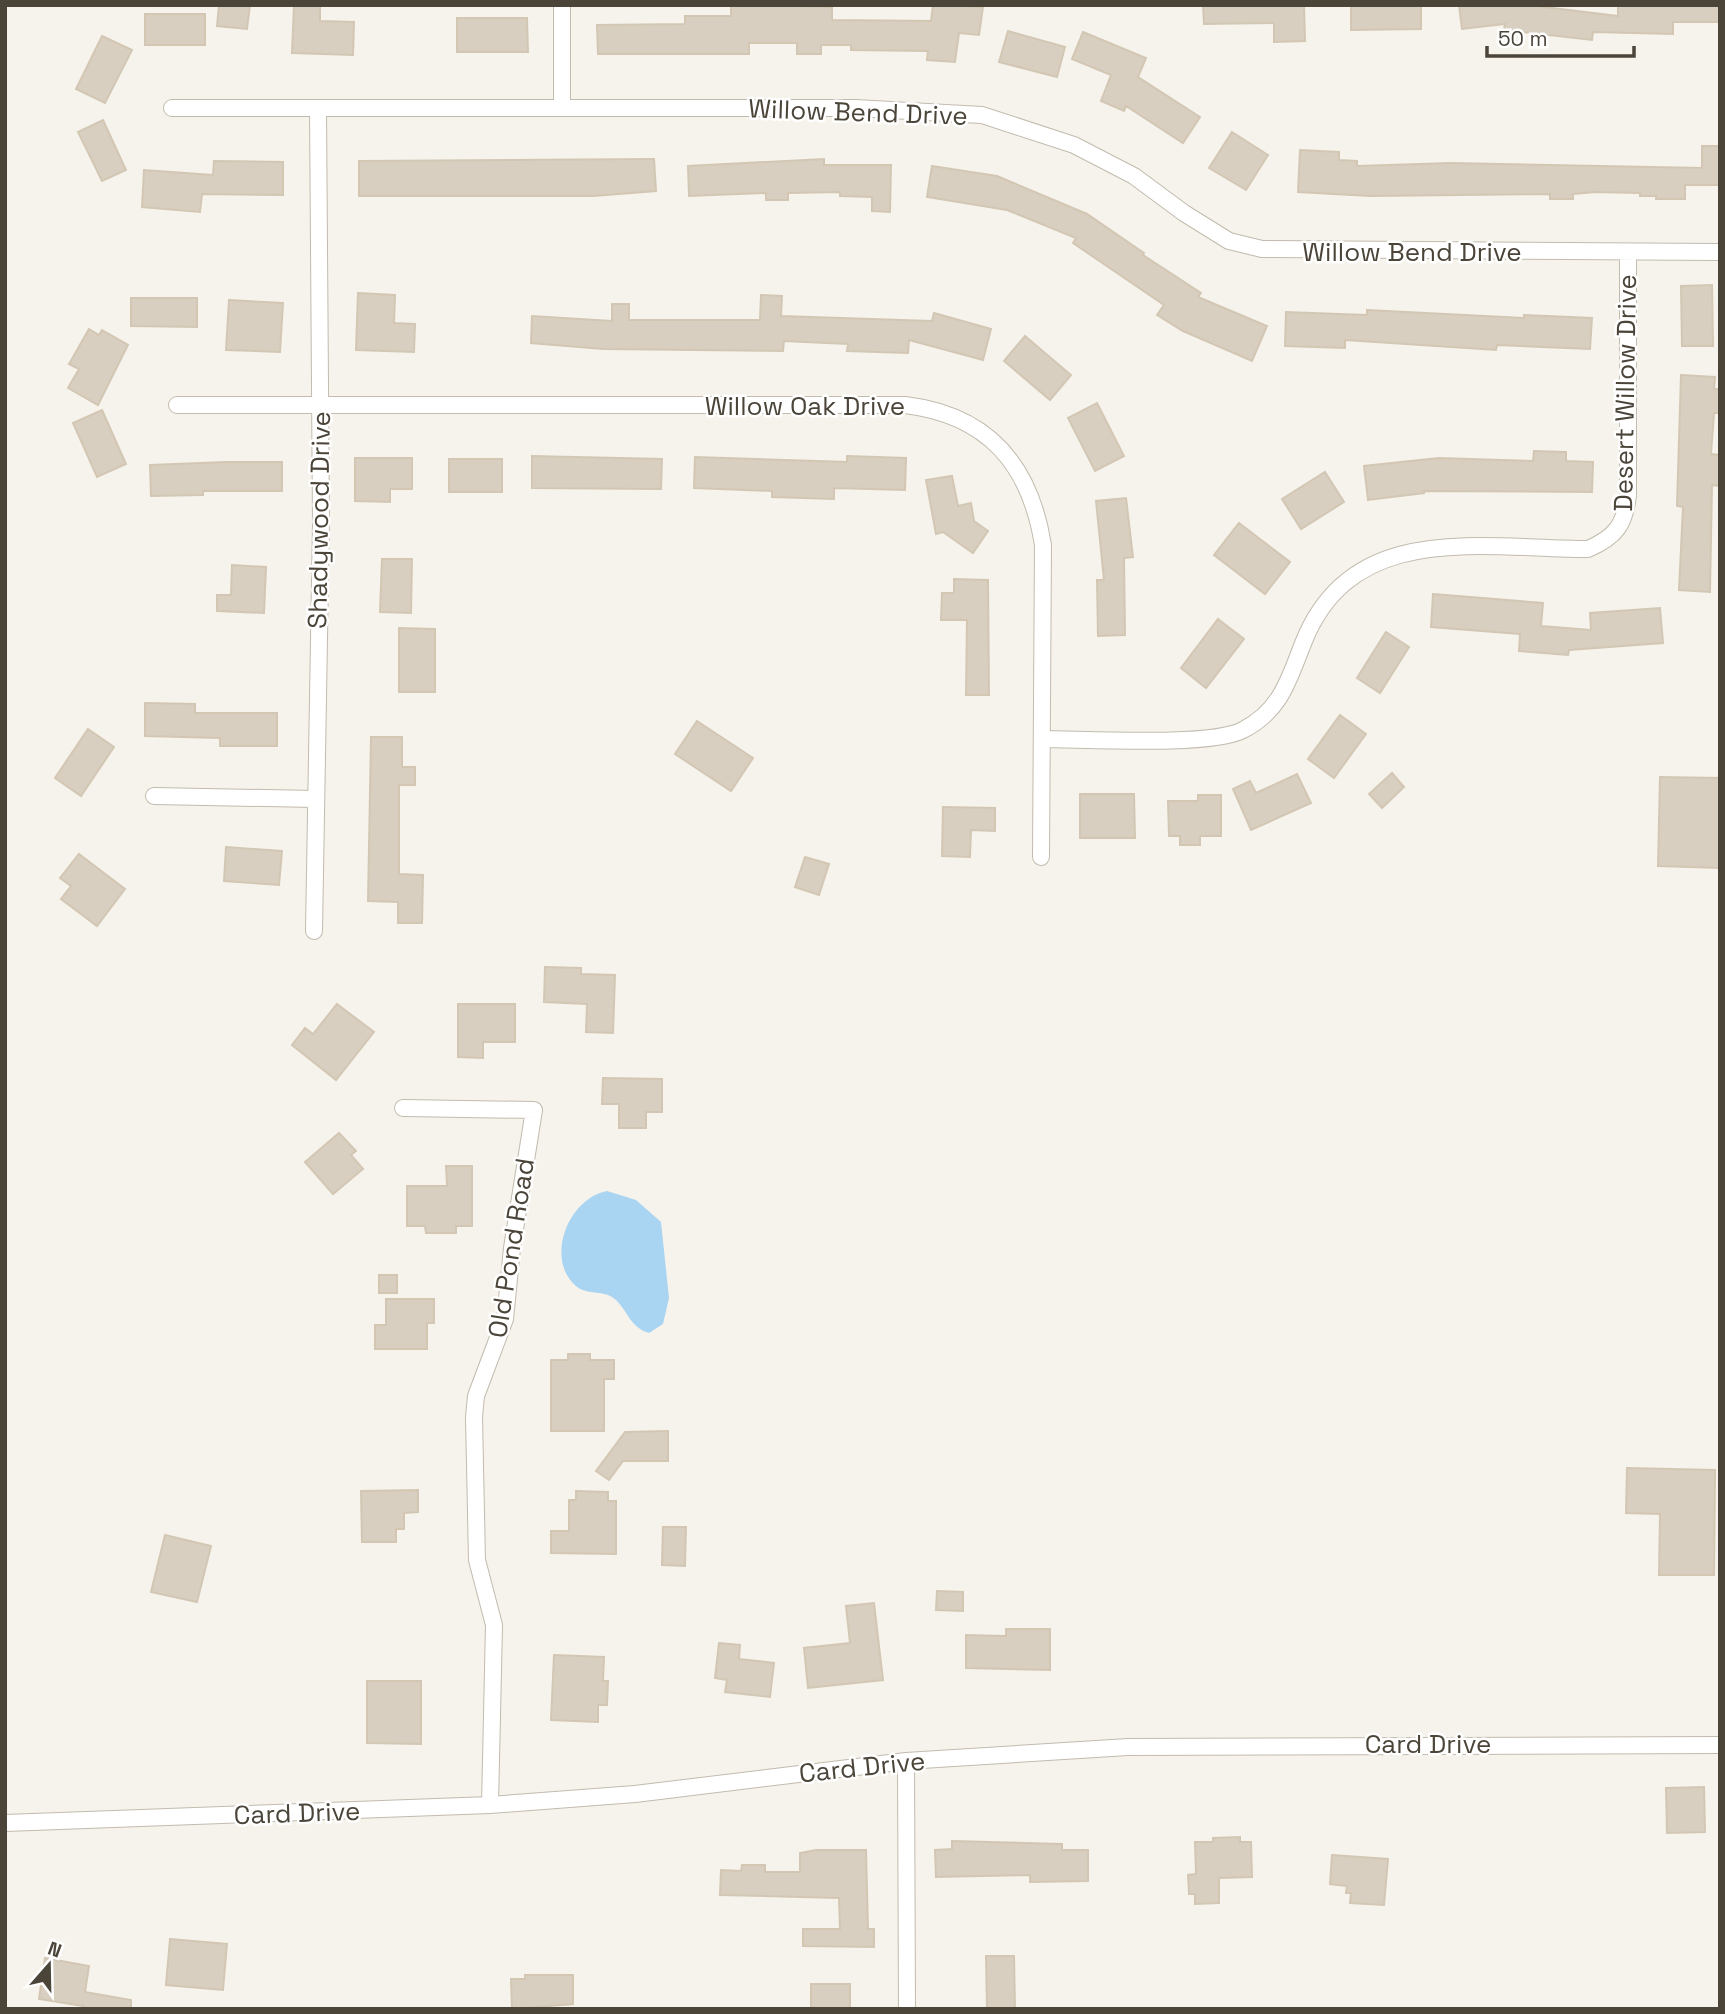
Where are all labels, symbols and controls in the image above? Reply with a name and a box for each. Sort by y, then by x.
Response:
scale bar [1487,14,1634,58]
text: 50 m [1498,25,1548,52]
street label: Willow Bend Drive [748,91,968,133]
street label: Willow Bend Drive [1302,235,1522,269]
street label: Desert Willow Drive [1606,274,1644,512]
street label: Willow Oak Drive [705,389,905,423]
street label: Shadywood Drive [300,411,338,629]
street label: Old Pond Road [480,1156,542,1340]
street label: Card Drive [1365,1727,1491,1761]
street label: Card Drive [797,1743,927,1791]
street label: Card Drive [233,1794,361,1832]
north arrow [14,1930,84,2000]
text: N [44,1936,65,1963]

